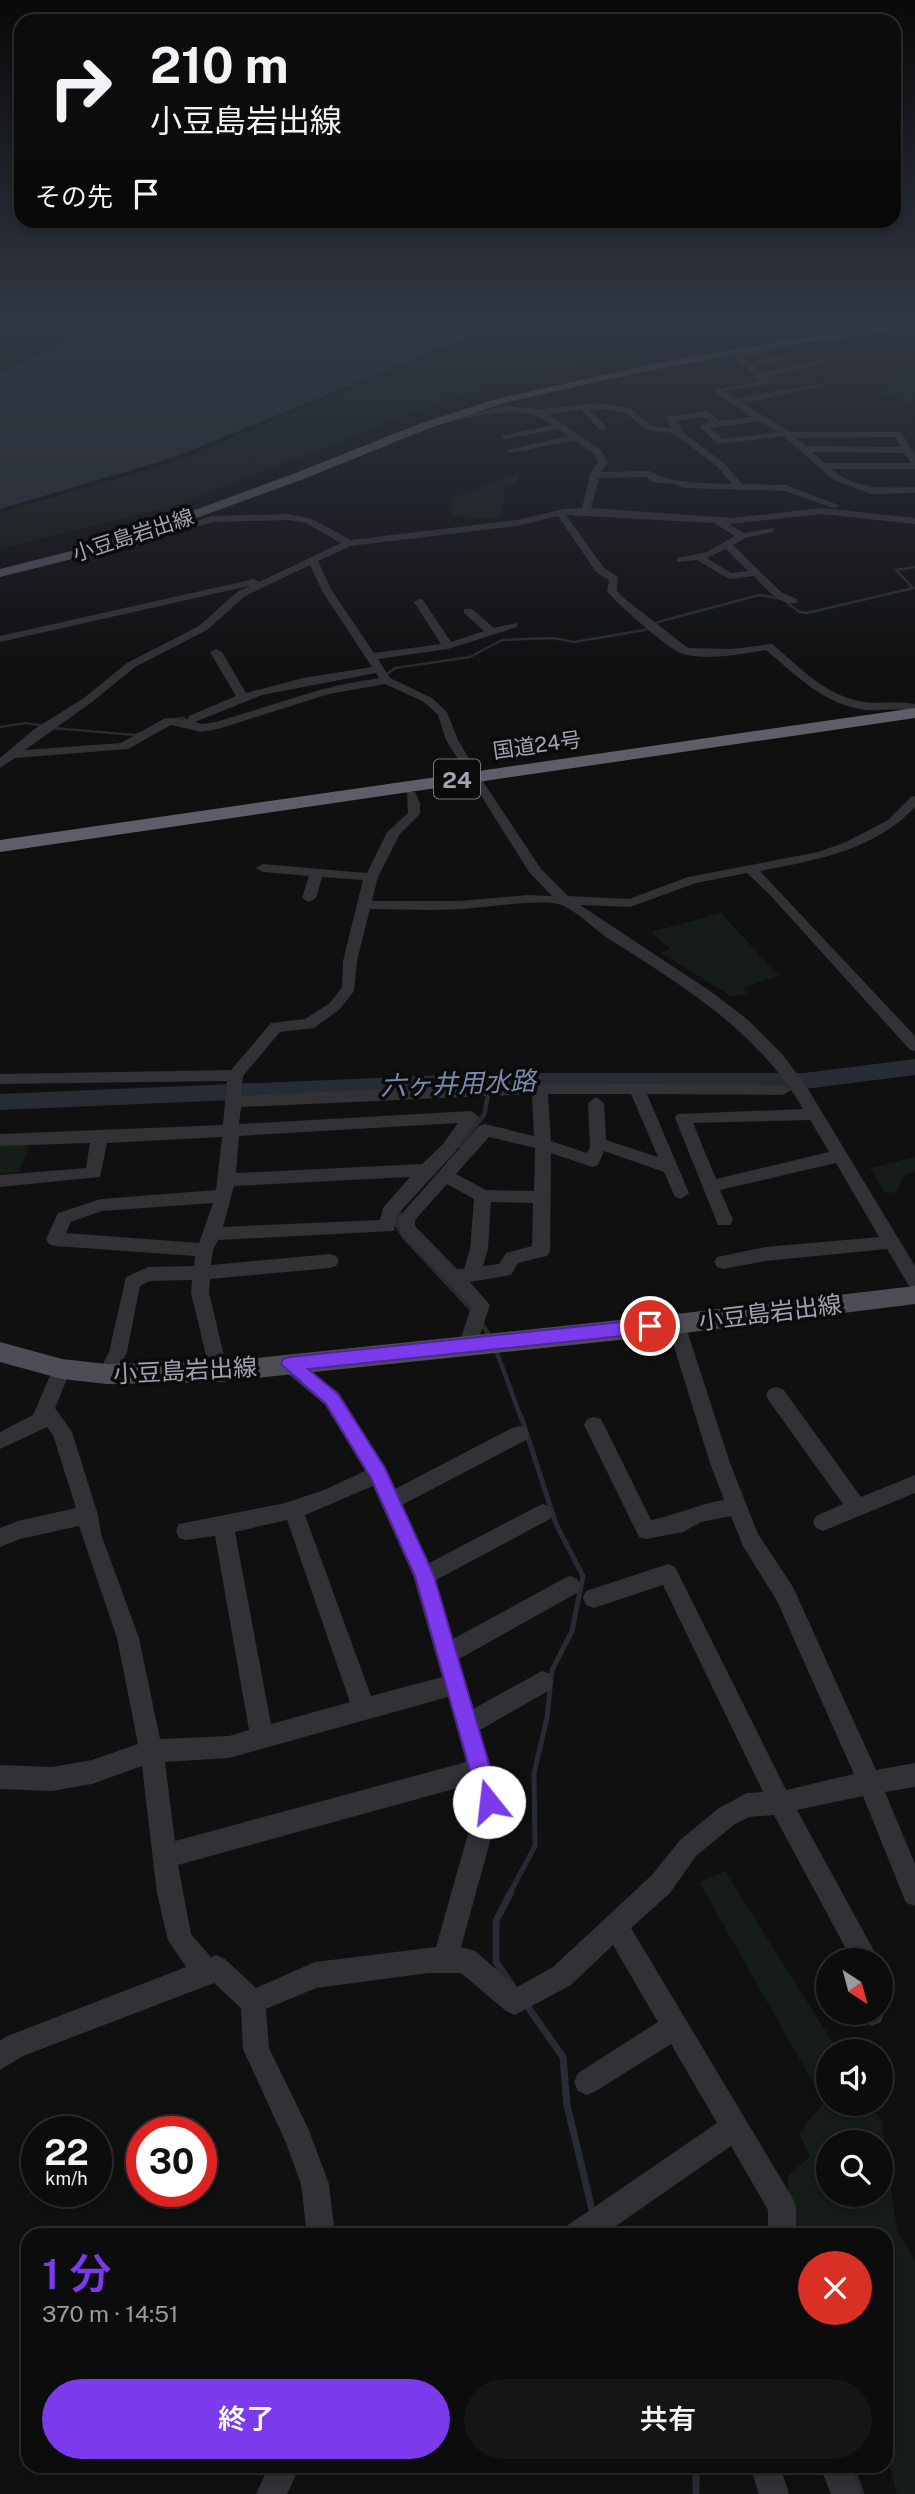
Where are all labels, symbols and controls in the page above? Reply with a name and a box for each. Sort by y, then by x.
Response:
text: 210 m [150,36,289,94]
icon: right [35,42,126,133]
text: 小豆島岩出線 [150,102,342,139]
icon: arrive [127,175,165,213]
text: その先 [35,181,113,212]
street label: 小豆島岩出線 [69,504,197,566]
street label: 国道24号 [491,726,583,764]
road number: 24 [434,760,480,799]
water label: 六ヶ井用水路 [379,1065,538,1101]
street label: 小豆島岩出線 [697,1289,843,1335]
pin [620,1296,680,1356]
icon: arrive [631,1307,669,1345]
street label: 小豆島岩出線 [112,1352,258,1388]
position arrow [452,1765,526,1839]
north arrow [816,1948,892,2025]
map controls [816,1948,893,2207]
button: sound [816,2039,893,2116]
speed limit sign: 30 [126,2116,217,2207]
button: search [816,2130,893,2207]
text: 22 [44,2132,89,2173]
text: km/h [45,2168,88,2189]
text: 1 分 [42,2249,111,2298]
button: close [798,2251,872,2325]
text: 370 m · 14:51 [42,2300,178,2327]
button: 終了 [42,2379,450,2459]
button: 共有 [464,2379,872,2459]

